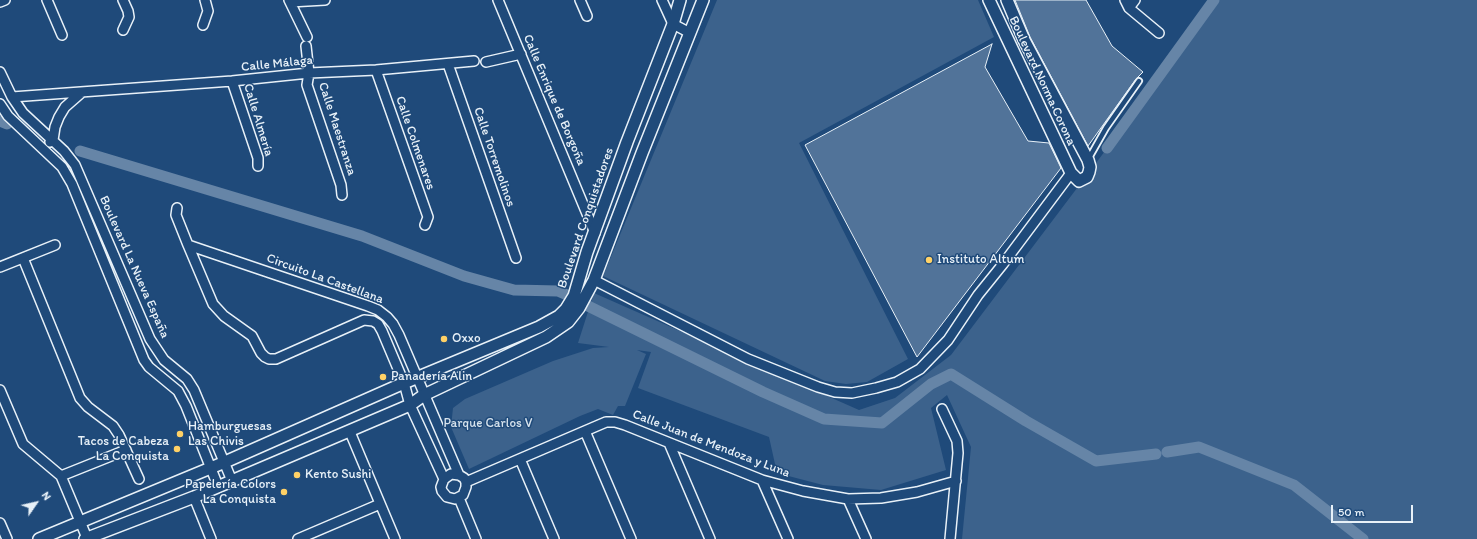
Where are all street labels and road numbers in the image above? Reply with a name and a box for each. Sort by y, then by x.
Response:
street label: Boulevard Norma Corona [1005,14,1079,148]
street label: Calle Enrique de Borgoña [519,32,589,168]
street label: Calle Málaga [240,52,314,76]
street label: Calle Maestranza [315,80,359,178]
street label: Calle Almería [240,82,276,158]
street label: Calle Colmenares [392,94,438,192]
street label: Calle Torremolinos [470,105,518,209]
street label: Boulevard Conquistadores [555,146,617,290]
street label: Boulevard La Nueva España [96,193,172,341]
street label: Circuito La Castellana [264,251,386,307]
street label: Calle Juan de Mendoza y Luna [630,407,792,481]

